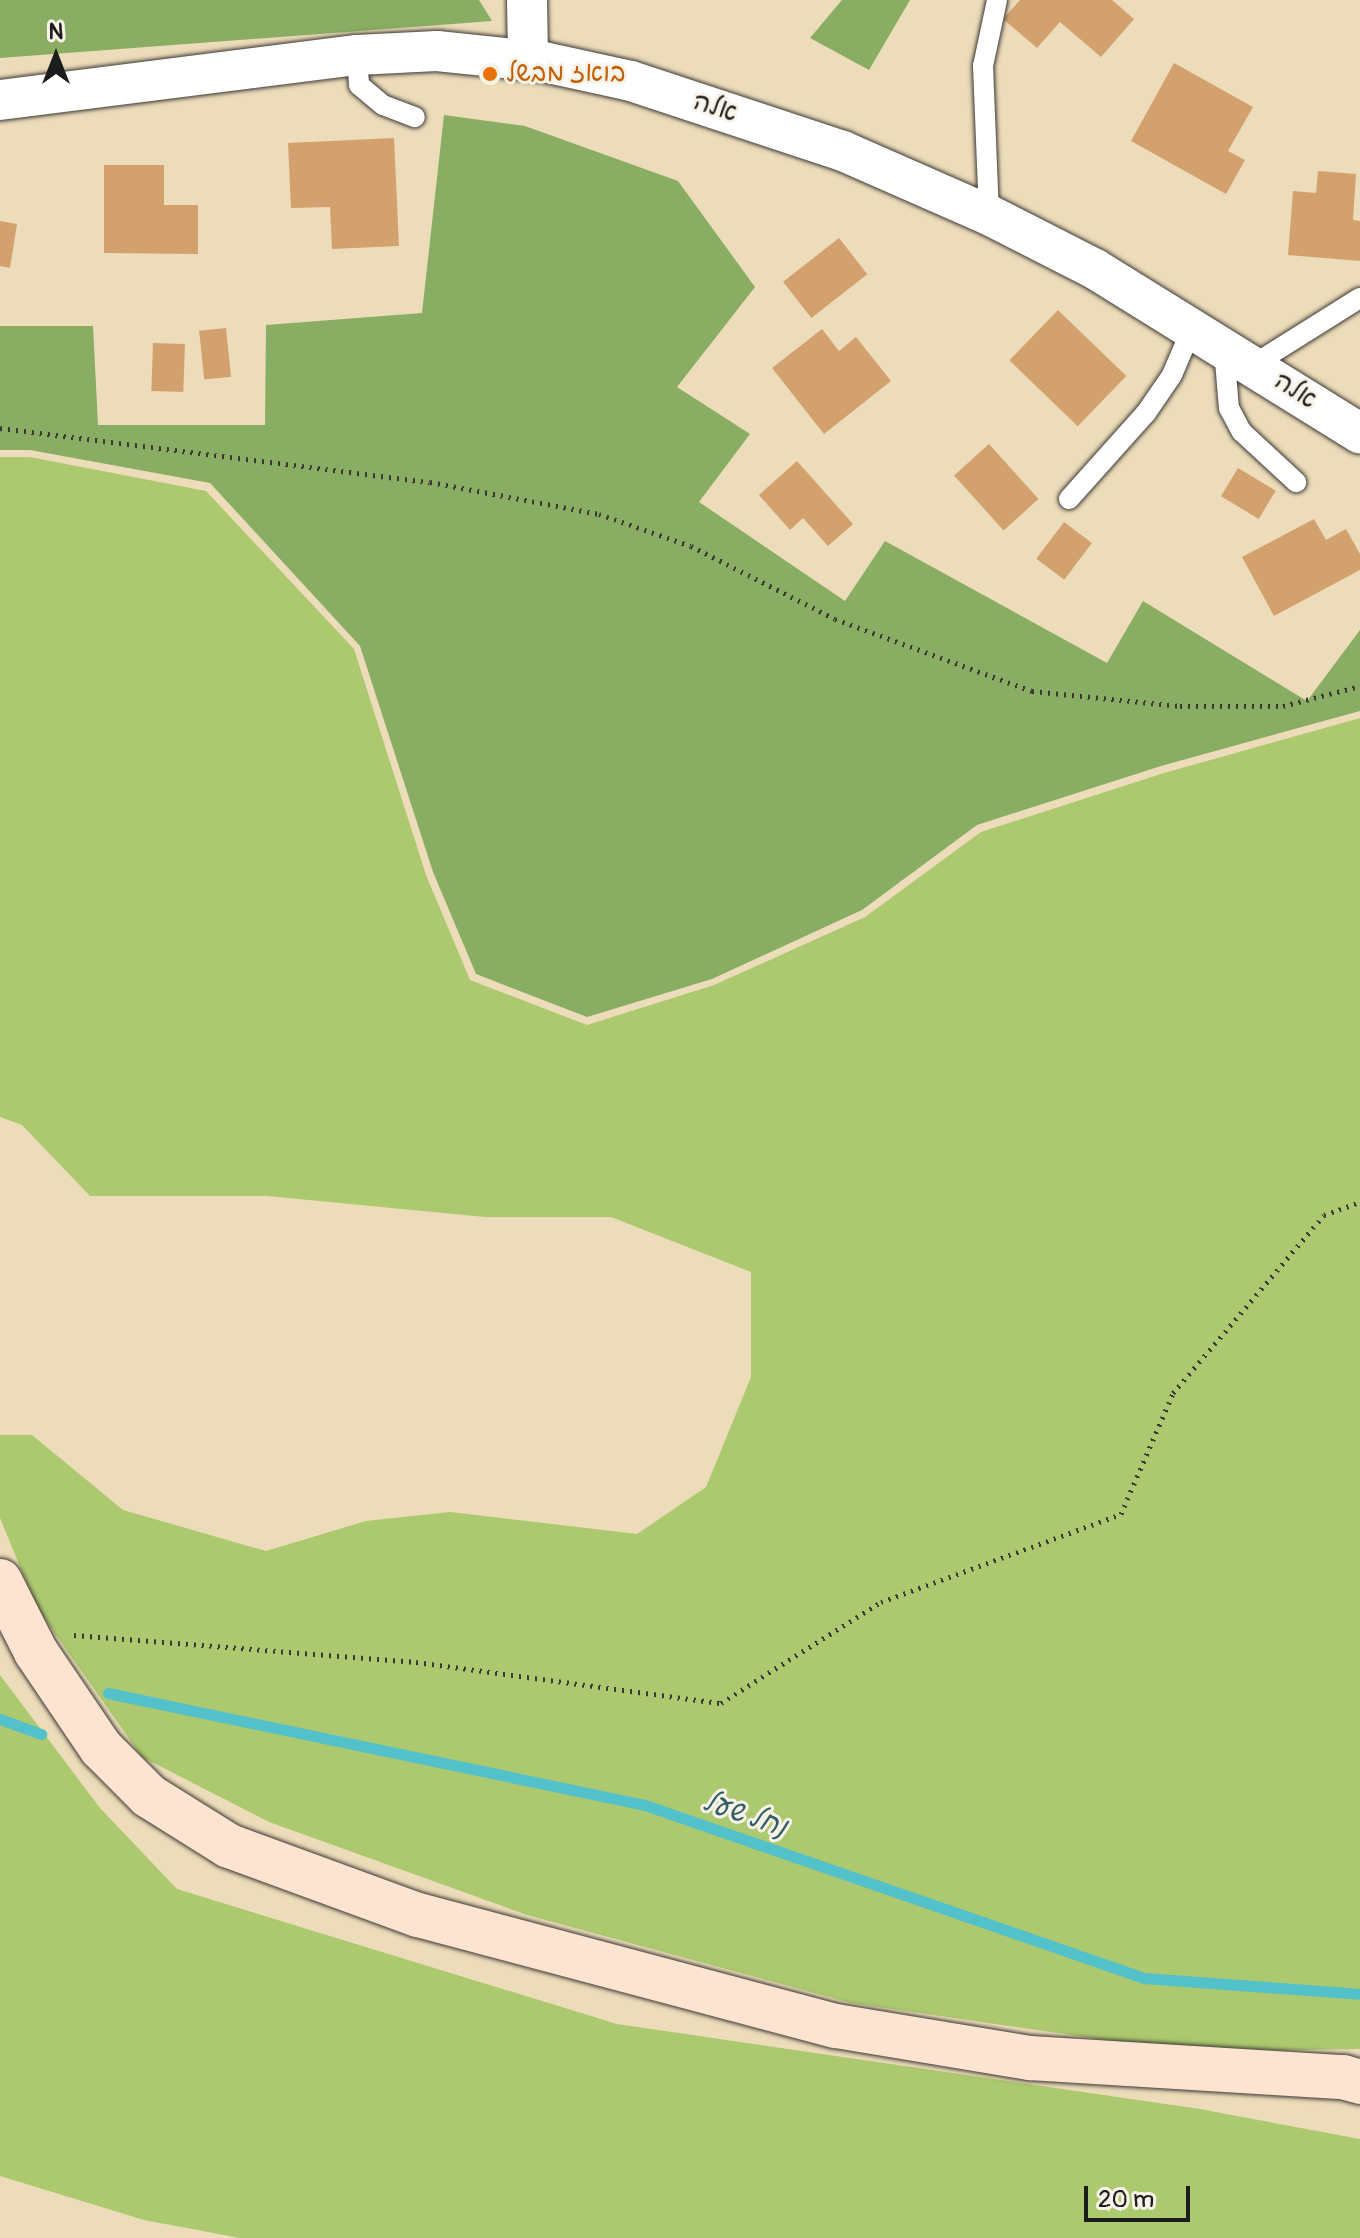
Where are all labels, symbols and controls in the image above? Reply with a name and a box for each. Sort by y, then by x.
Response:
north arrow [16,16,96,96]
text: N [49,18,63,46]
place label: בואז מבשל [506,58,626,90]
marker: בואז מבשל [481,65,499,83]
street label: אלה [689,86,741,130]
street label: אלה [1268,366,1322,416]
water label: נחל שעל [699,1785,791,1845]
scale bar [1088,2170,1194,2220]
text: 20 m [1098,2185,1154,2214]

